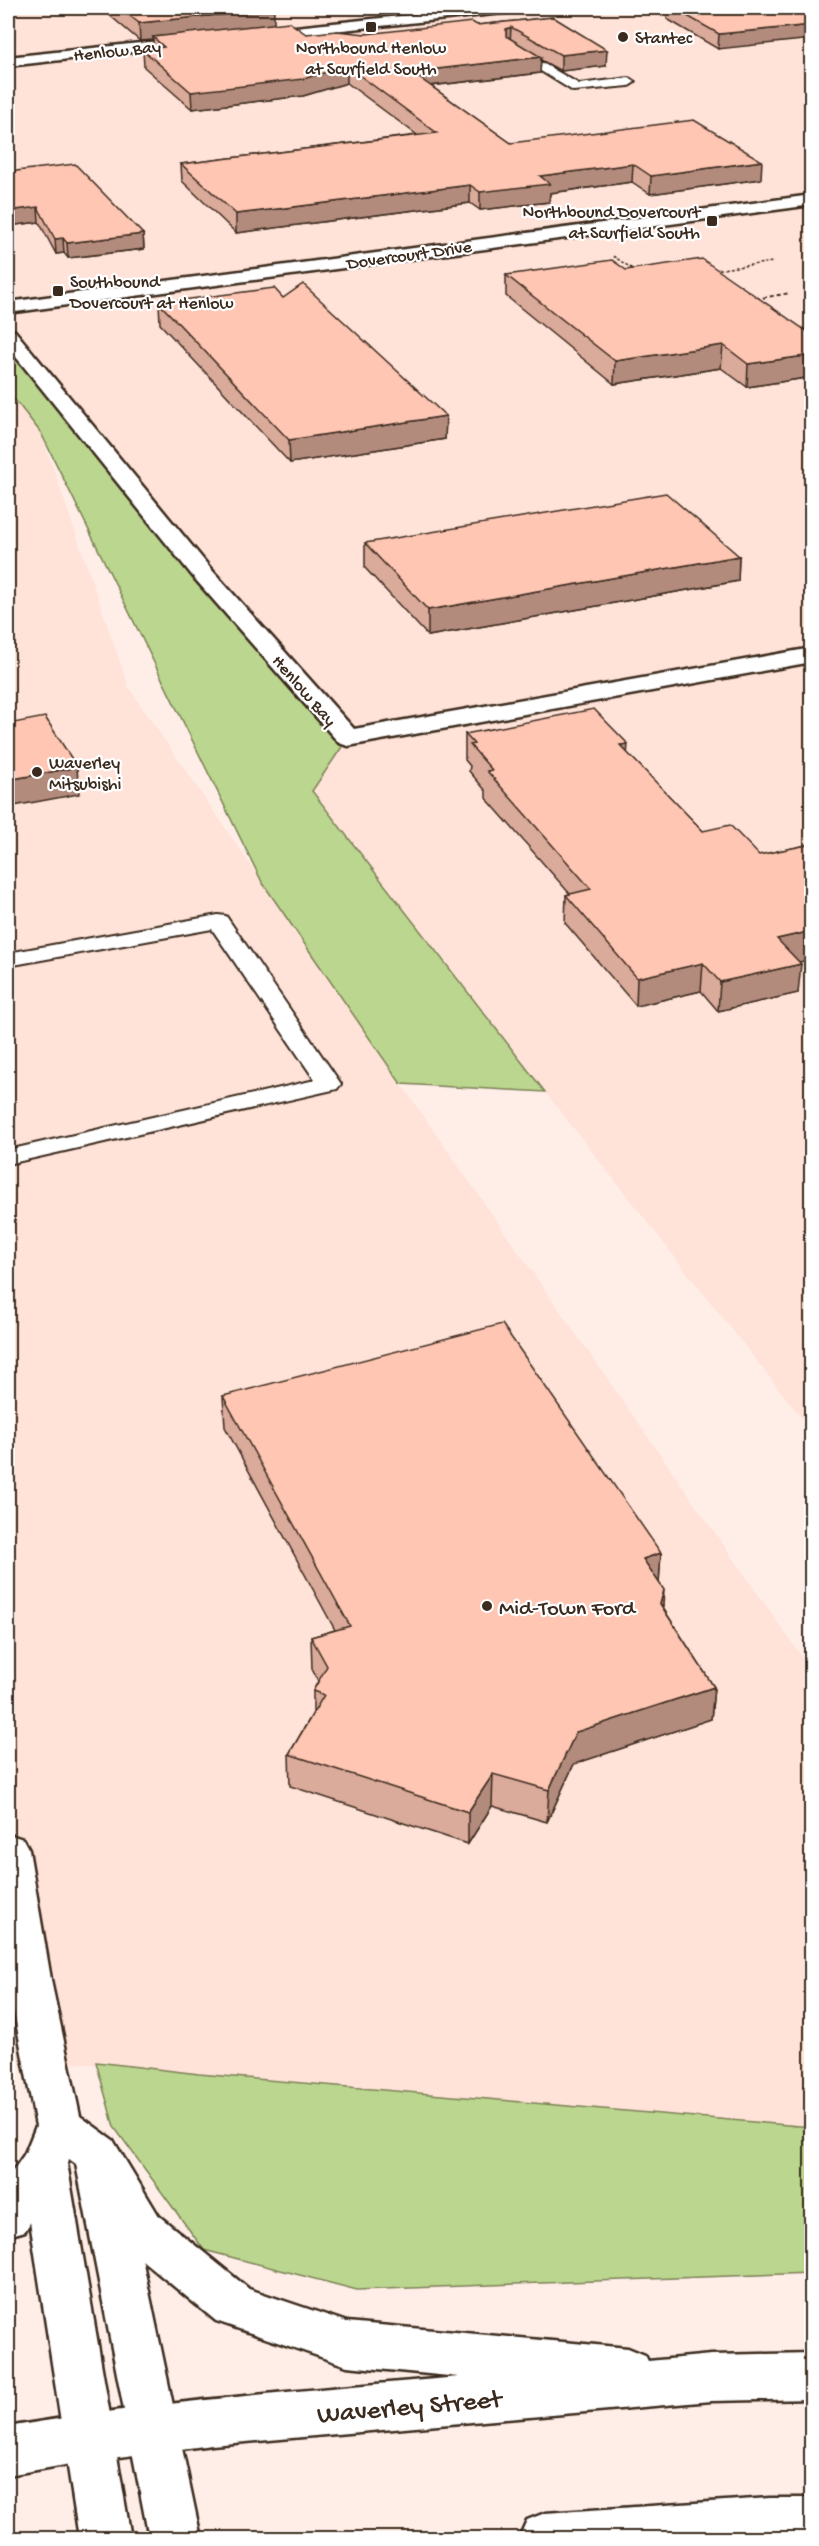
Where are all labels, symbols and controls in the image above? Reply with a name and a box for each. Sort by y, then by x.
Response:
marker: Northbound Henlow at Scurfield South [364,20,378,34]
place label: Stantec [635,29,693,50]
marker: Stantec [616,30,630,44]
street label: Henlow Bay [73,37,162,68]
place label: Northbound Henlow at Scurfield South [296,39,446,81]
place label: Northbound Dovercourt at Scurfield South [523,203,702,245]
marker: Northbound Dovercourt at Scurfield South [705,214,719,228]
street label: Dovercourt Drive [345,237,474,276]
place label: Southbound Dovercourt at Henlow [69,273,234,315]
marker: Southbound Dovercourt at Henlow [51,284,65,298]
street label: Henlow Bay [266,652,340,732]
place label: Waverley Mitsubishi [49,754,122,796]
marker: Waverley Mitsubishi [30,765,44,779]
place label: Mid-Town Ford [499,1597,637,1623]
marker: Mid-Town Ford [480,1599,494,1613]
street label: Waverley Street [316,2385,505,2433]

